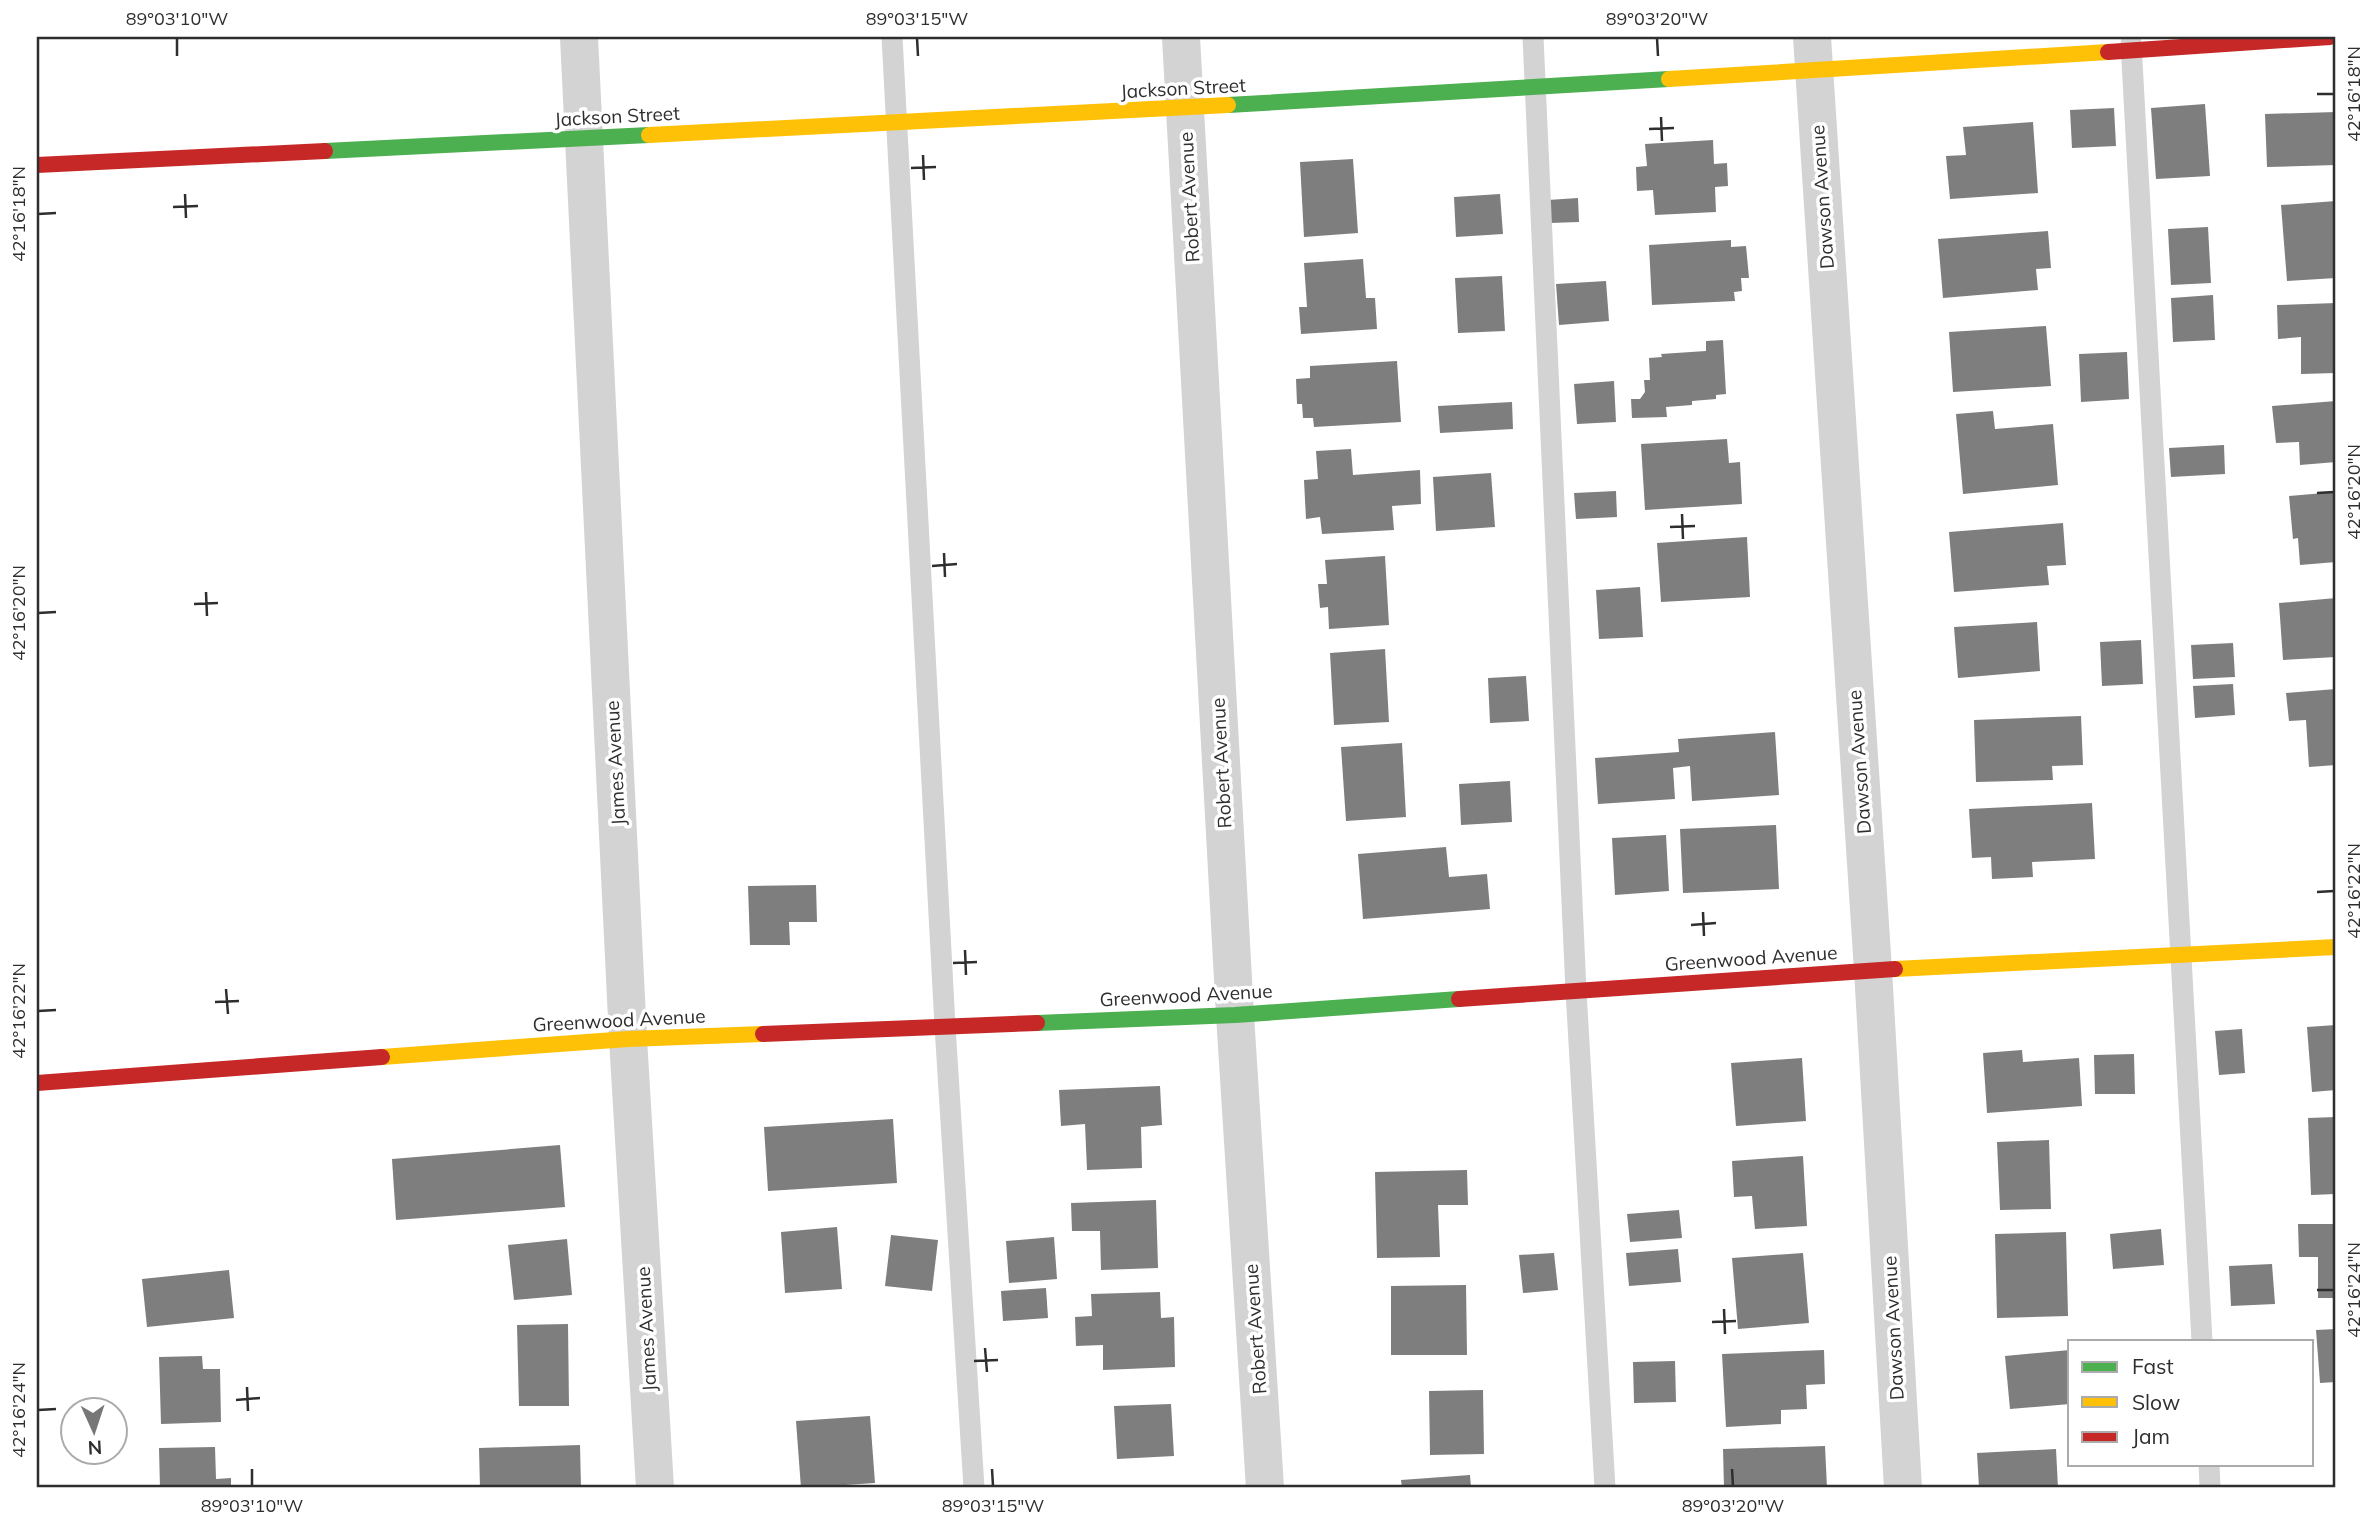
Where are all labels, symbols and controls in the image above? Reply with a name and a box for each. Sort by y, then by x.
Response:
text: 89°03'10"W [126,7,228,30]
text: 89°03'15"W [866,7,968,30]
text: 89°03'20"W [1606,7,1708,30]
text: 42°16'18"N [2342,46,2365,142]
street label: Jackson Street [1120,73,1247,103]
street label: Jackson Street [554,101,681,131]
street label: Dawson Avenue [1805,124,1839,270]
street label: Robert Avenue [1174,131,1204,263]
text: 42°16'18"N [7,166,30,262]
text: 42°16'20"N [2342,444,2365,540]
text: 42°16'20"N [7,565,30,661]
street label: Dawson Avenue [1842,689,1876,835]
street label: Robert Avenue [1206,697,1236,829]
street label: James Avenue [600,700,630,826]
text: 42°16'22"N [2342,843,2365,939]
street label: Greenwood Avenue [1664,940,1838,976]
text: 42°16'22"N [7,963,30,1059]
street label: Greenwood Avenue [1099,978,1273,1012]
street label: Greenwood Avenue [532,1003,706,1037]
text: 42°16'24"N [2342,1242,2365,1338]
street label: Dawson Avenue [1877,1255,1909,1401]
street label: Robert Avenue [1238,1263,1272,1395]
street label: James Avenue [631,1266,661,1392]
legend [2068,1340,2314,1466]
text: Fast [2132,1353,2174,1379]
text: 42°16'24"N [7,1362,30,1458]
text: Slow [2132,1389,2180,1415]
north arrow [60,1396,130,1466]
text: Jam [2132,1423,2170,1449]
text: N [87,1436,103,1460]
text: 89°03'10"W [201,1494,303,1517]
text: 89°03'15"W [942,1494,1044,1517]
text: 89°03'20"W [1682,1494,1784,1517]

